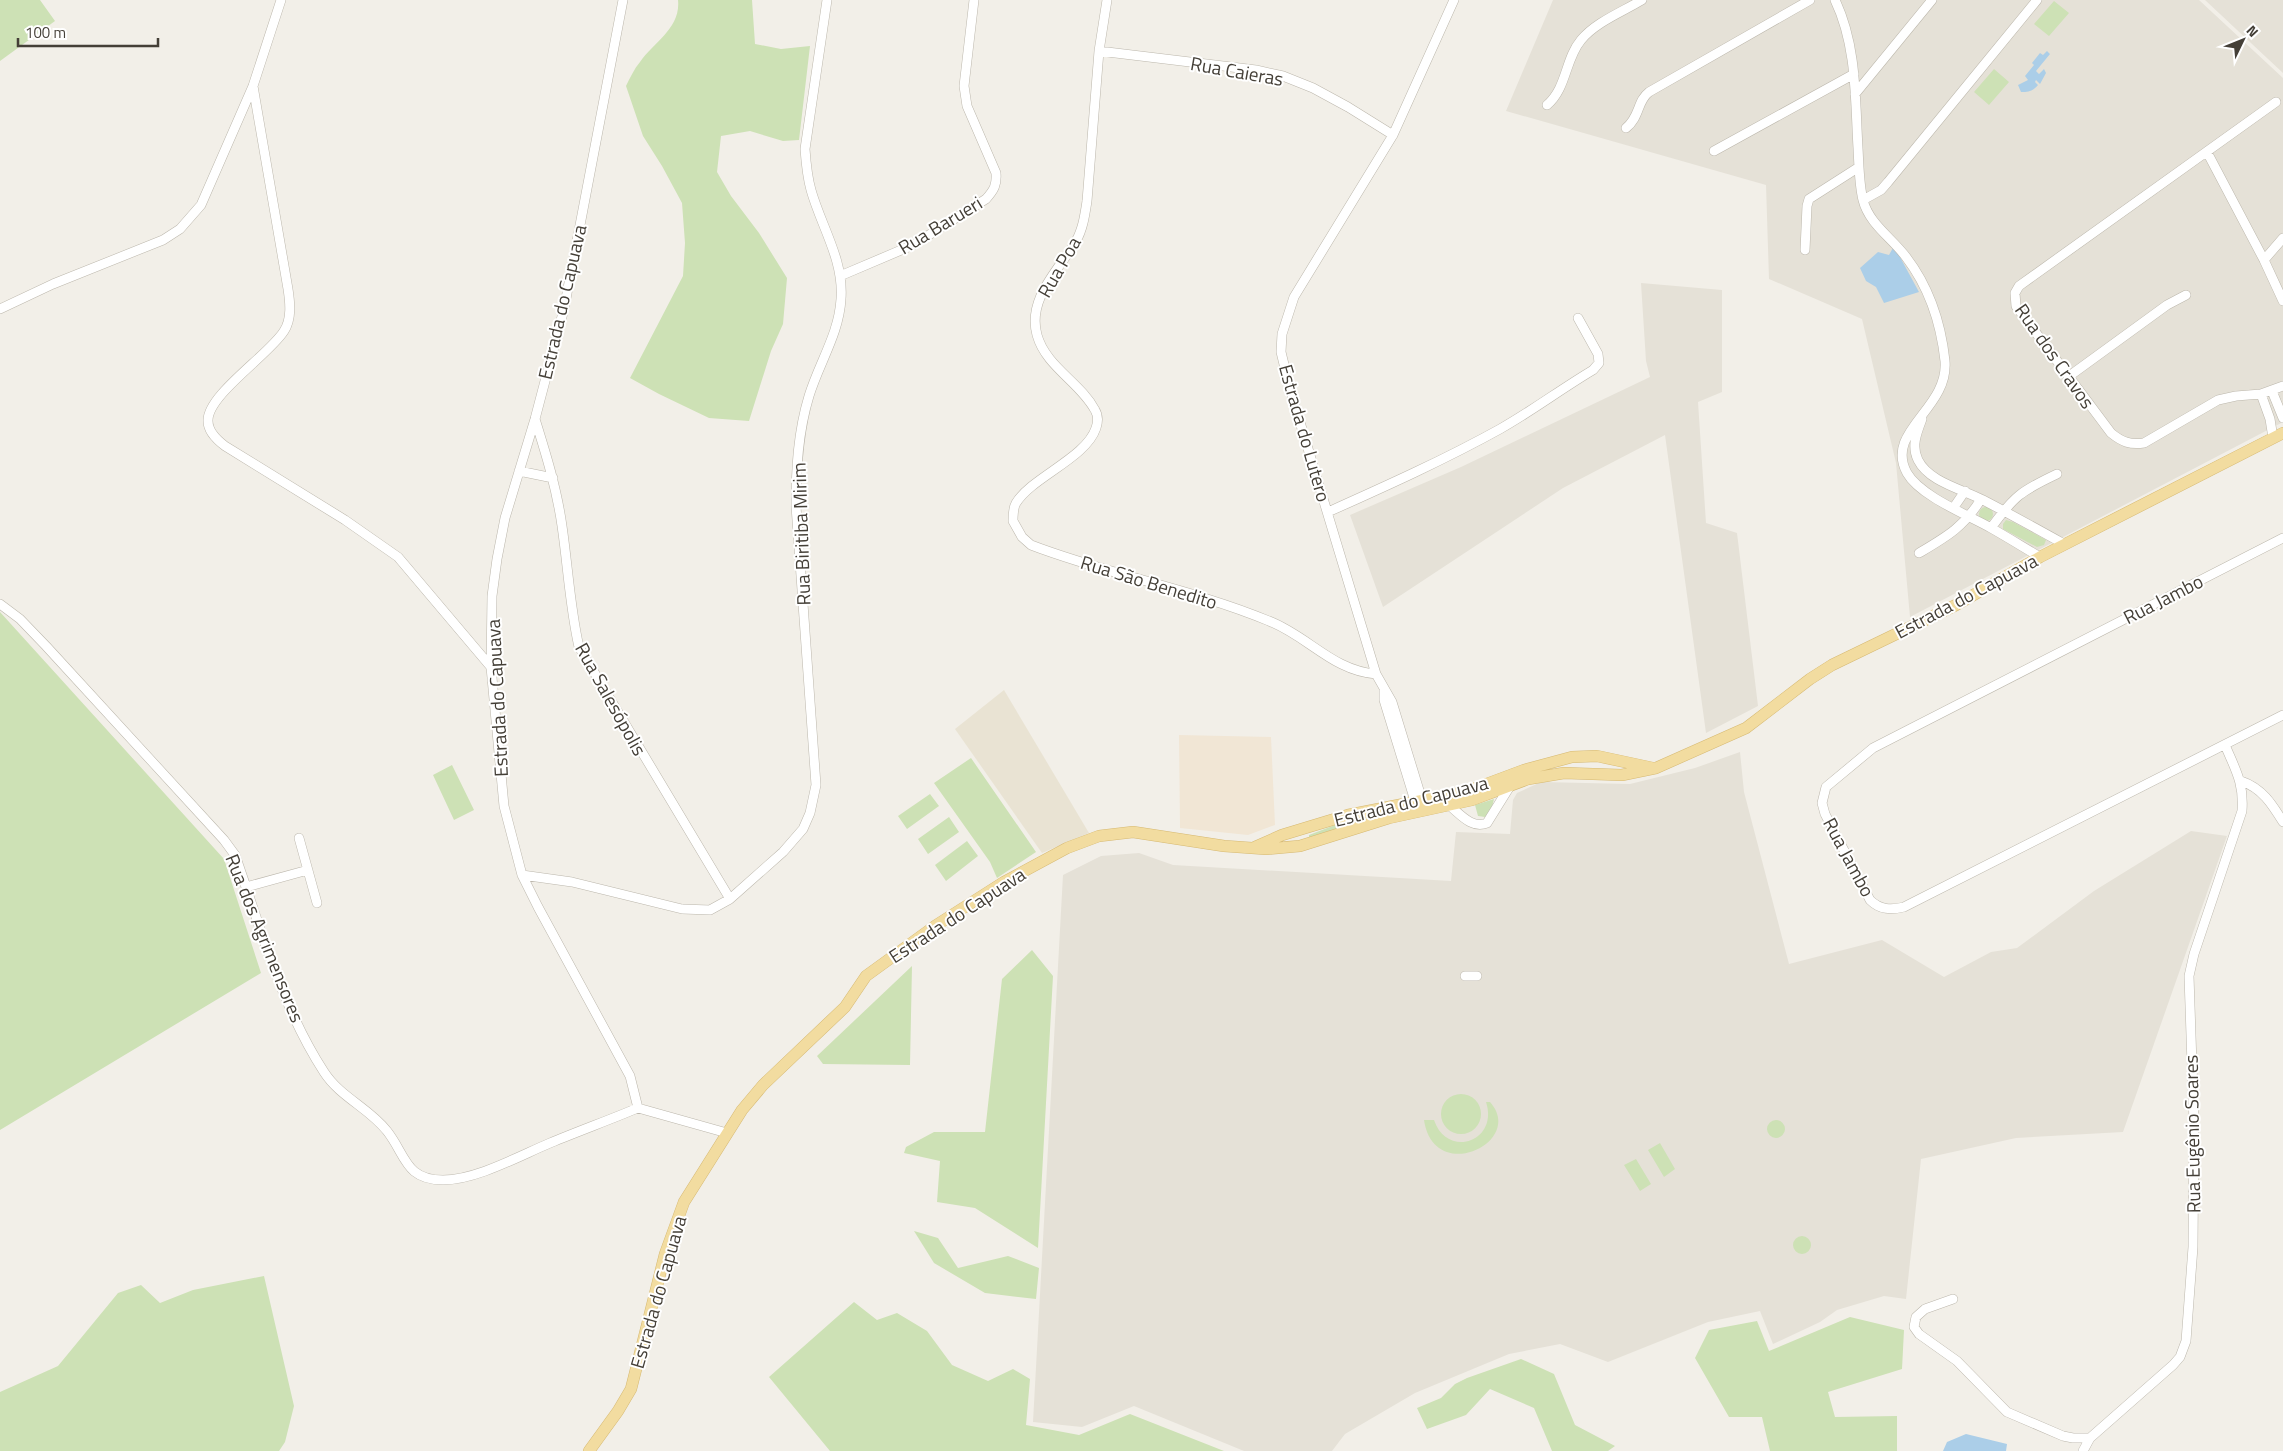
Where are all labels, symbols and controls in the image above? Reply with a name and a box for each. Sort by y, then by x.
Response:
scale bar [18,15,158,47]
north arrow [2218,15,2268,65]
text: N [2242,20,2264,42]
text: 100 m [25,21,66,44]
street label: Rua Caieras [1188,48,1286,93]
street label: Rua Barueri [892,188,987,261]
street label: Estrada do Capuava [530,221,594,382]
street label: Rua Poa [1029,230,1088,303]
street label: Rua dos Cravos [2008,297,2103,414]
street label: Estrada do Lutero [1272,361,1339,505]
street label: Rua Biritiba Mirim [784,462,817,606]
street label: Estrada do Capuava [1889,545,2043,645]
street label: Rua São Benedito [1077,547,1221,616]
street label: Rua Jambo [2118,566,2208,631]
street label: Estrada do Capuava [478,618,515,778]
street label: Rua Salesópolis [568,637,655,761]
street label: Estrada do Capuava [1331,767,1492,834]
street label: Rua Jambo [1816,812,1883,902]
street label: Rua dos Agrimensores [218,849,313,1027]
street label: Estrada do Capuava [883,859,1031,970]
street label: Rua Eugênio Soares [2176,1054,2207,1213]
street label: Estrada do Capuava [622,1211,693,1372]

